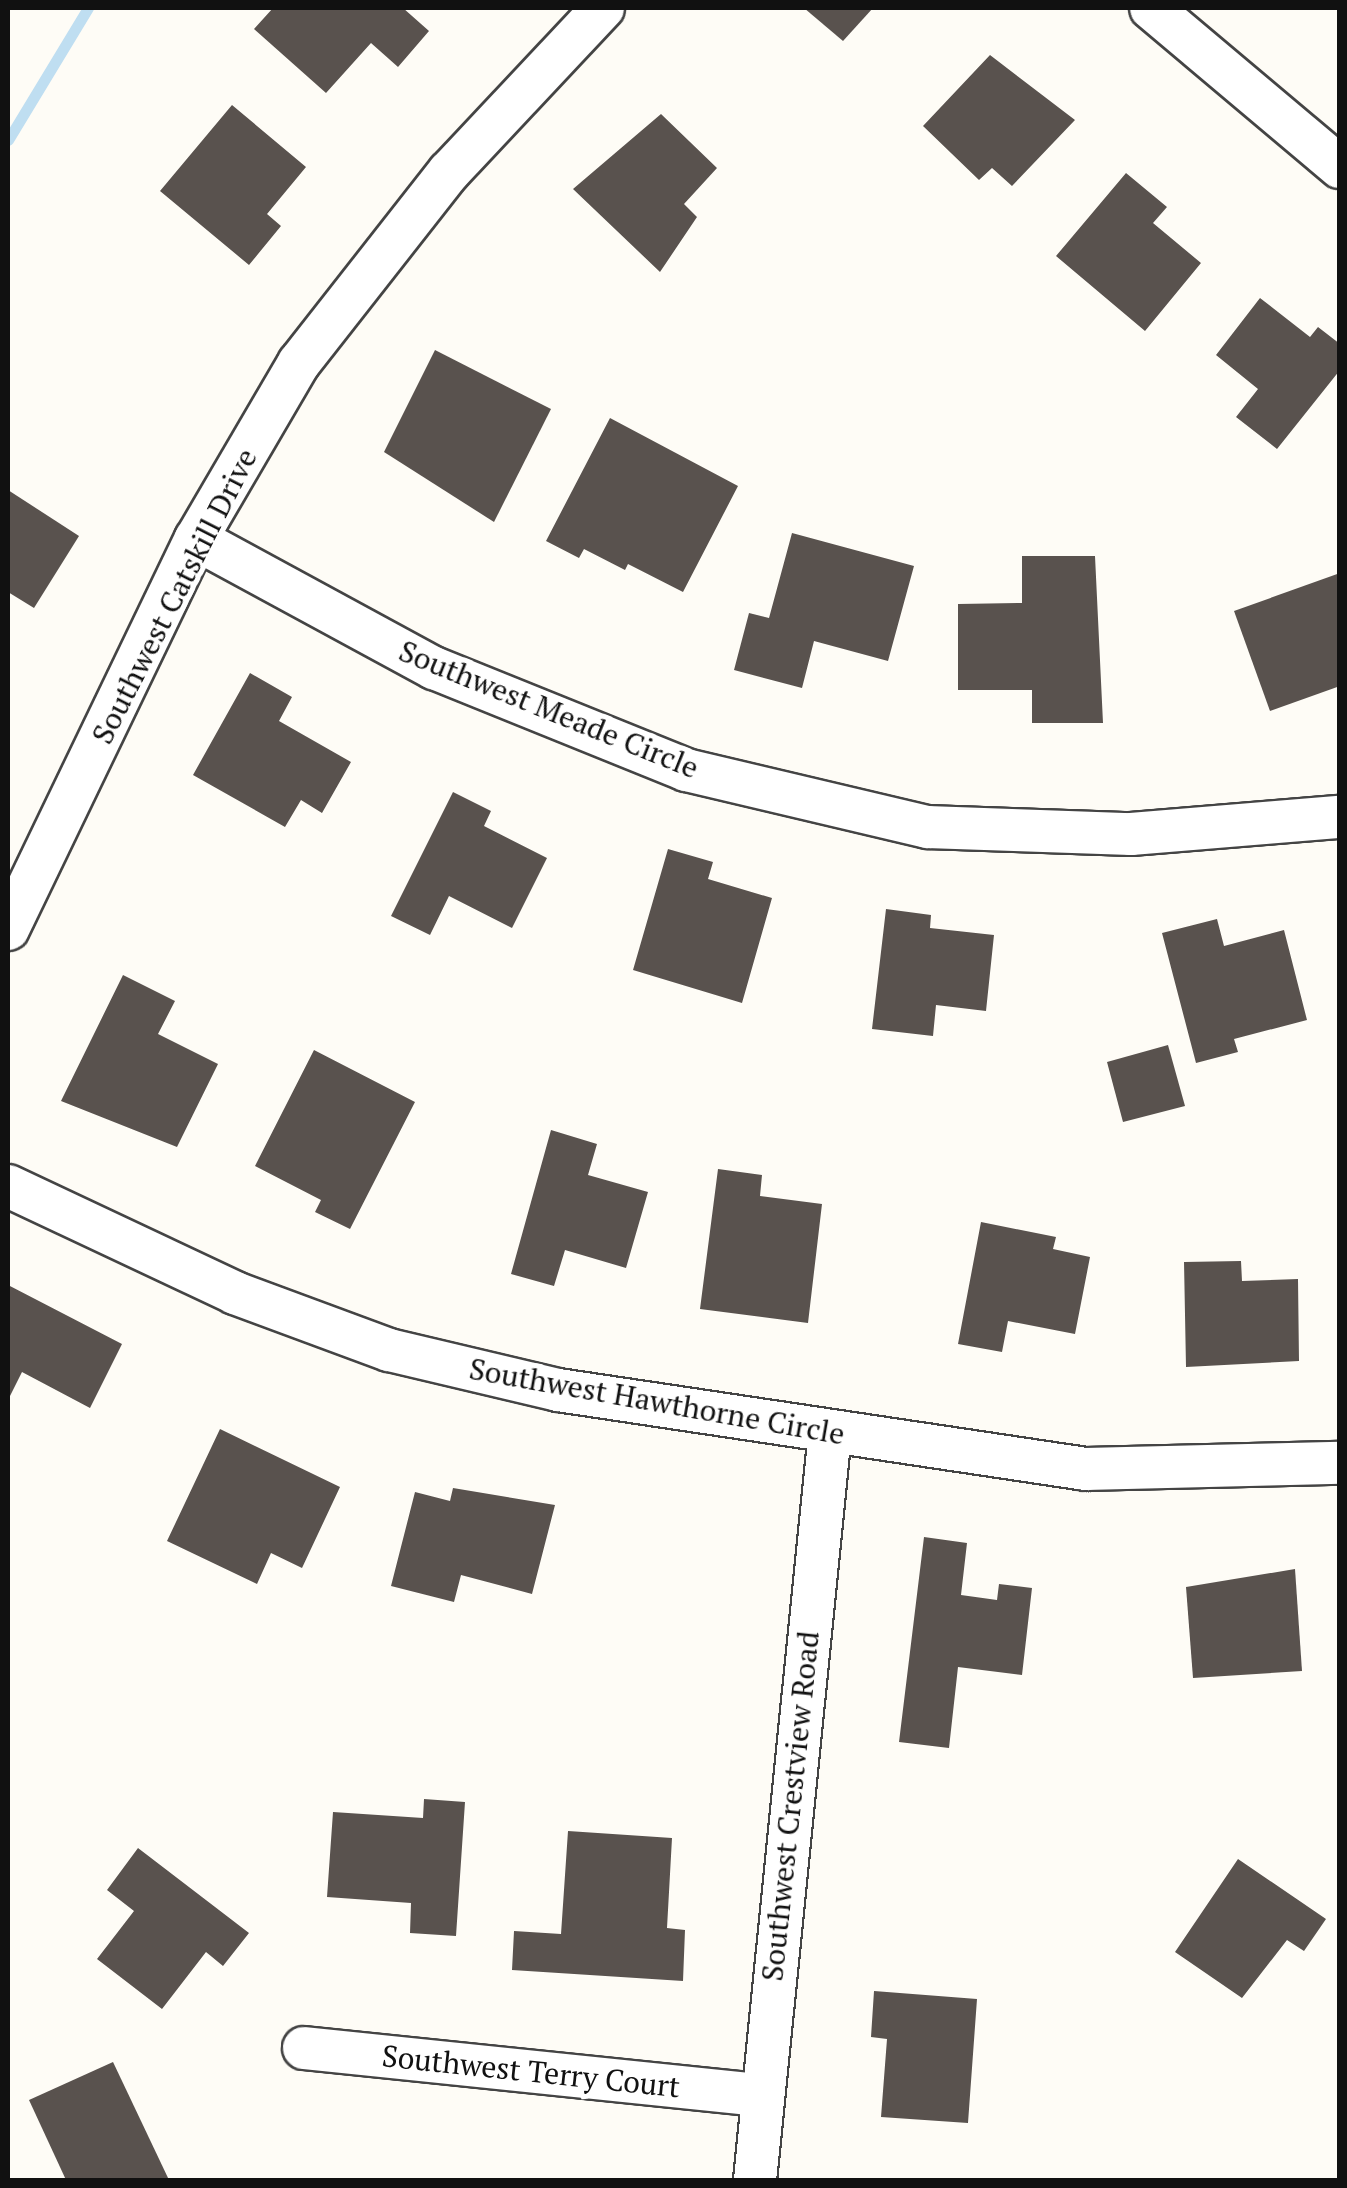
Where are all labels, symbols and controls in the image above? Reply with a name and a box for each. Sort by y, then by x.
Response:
street label: Southwest Catskill Drive [84,442,264,750]
street label: Southwest Meade Circle [394,632,704,786]
street label: Southwest Hawthorne Circle [467,1350,847,1452]
street label: Southwest Crestview Road [754,1629,826,1983]
street label: Southwest Terry Court [380,2037,682,2105]

